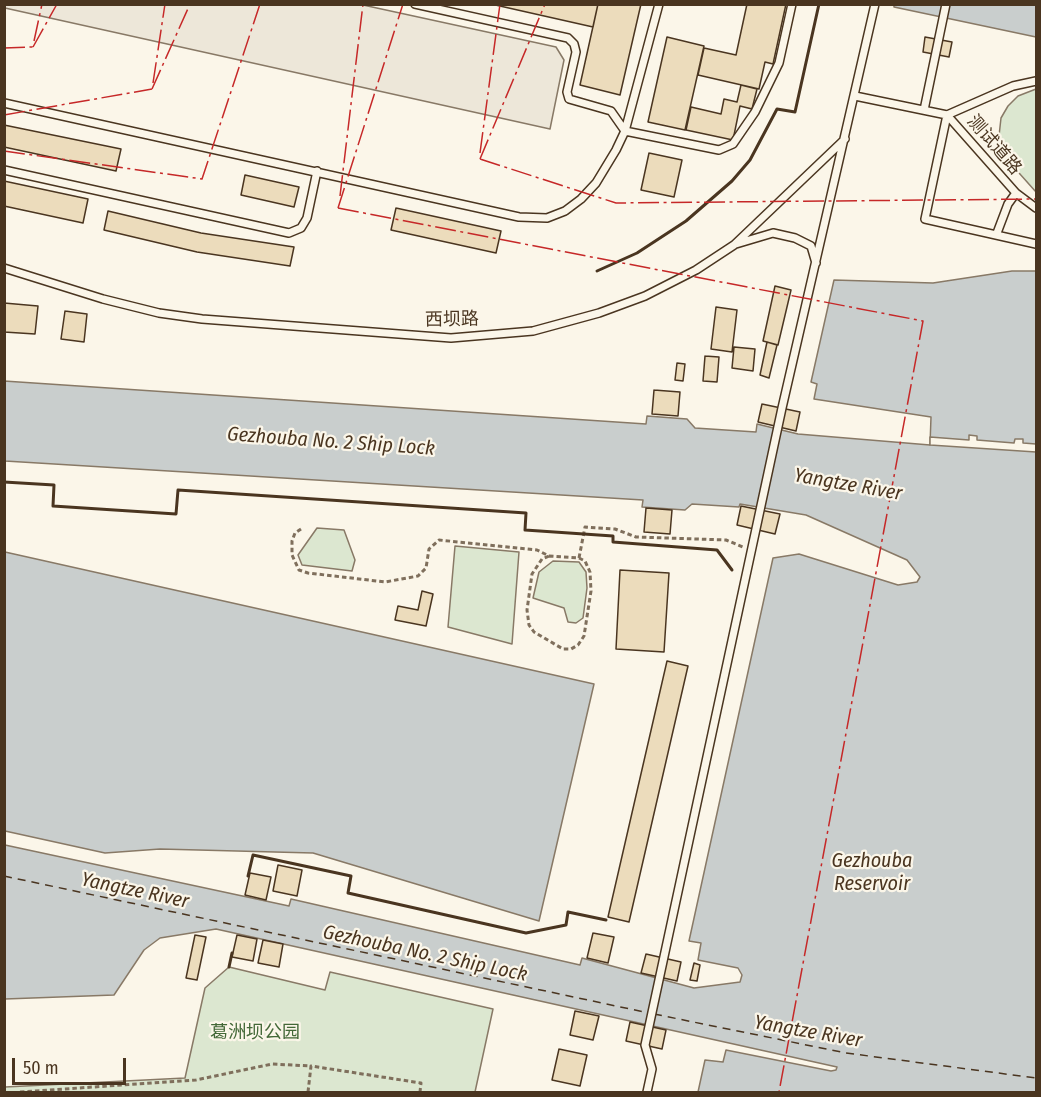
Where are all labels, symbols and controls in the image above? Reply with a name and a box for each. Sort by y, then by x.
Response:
street label: 测试道路 [962,111,1026,179]
street label: 西坝路 [425,309,479,331]
water label: Gezhouba No. 2 Ship Lock [226,423,436,461]
water label: Yangtze River [792,464,904,506]
water label: Gezhouba Reservoir [832,849,912,896]
water label: Yangtze River [79,868,191,914]
water label: Gezhouba No. 2 Ship Lock [321,921,529,987]
water label: Yangtze River [752,1011,864,1053]
park label: 葛洲坝公园 [210,1022,300,1044]
scale bar [15,1046,129,1084]
text: 50 m [23,1057,59,1079]

